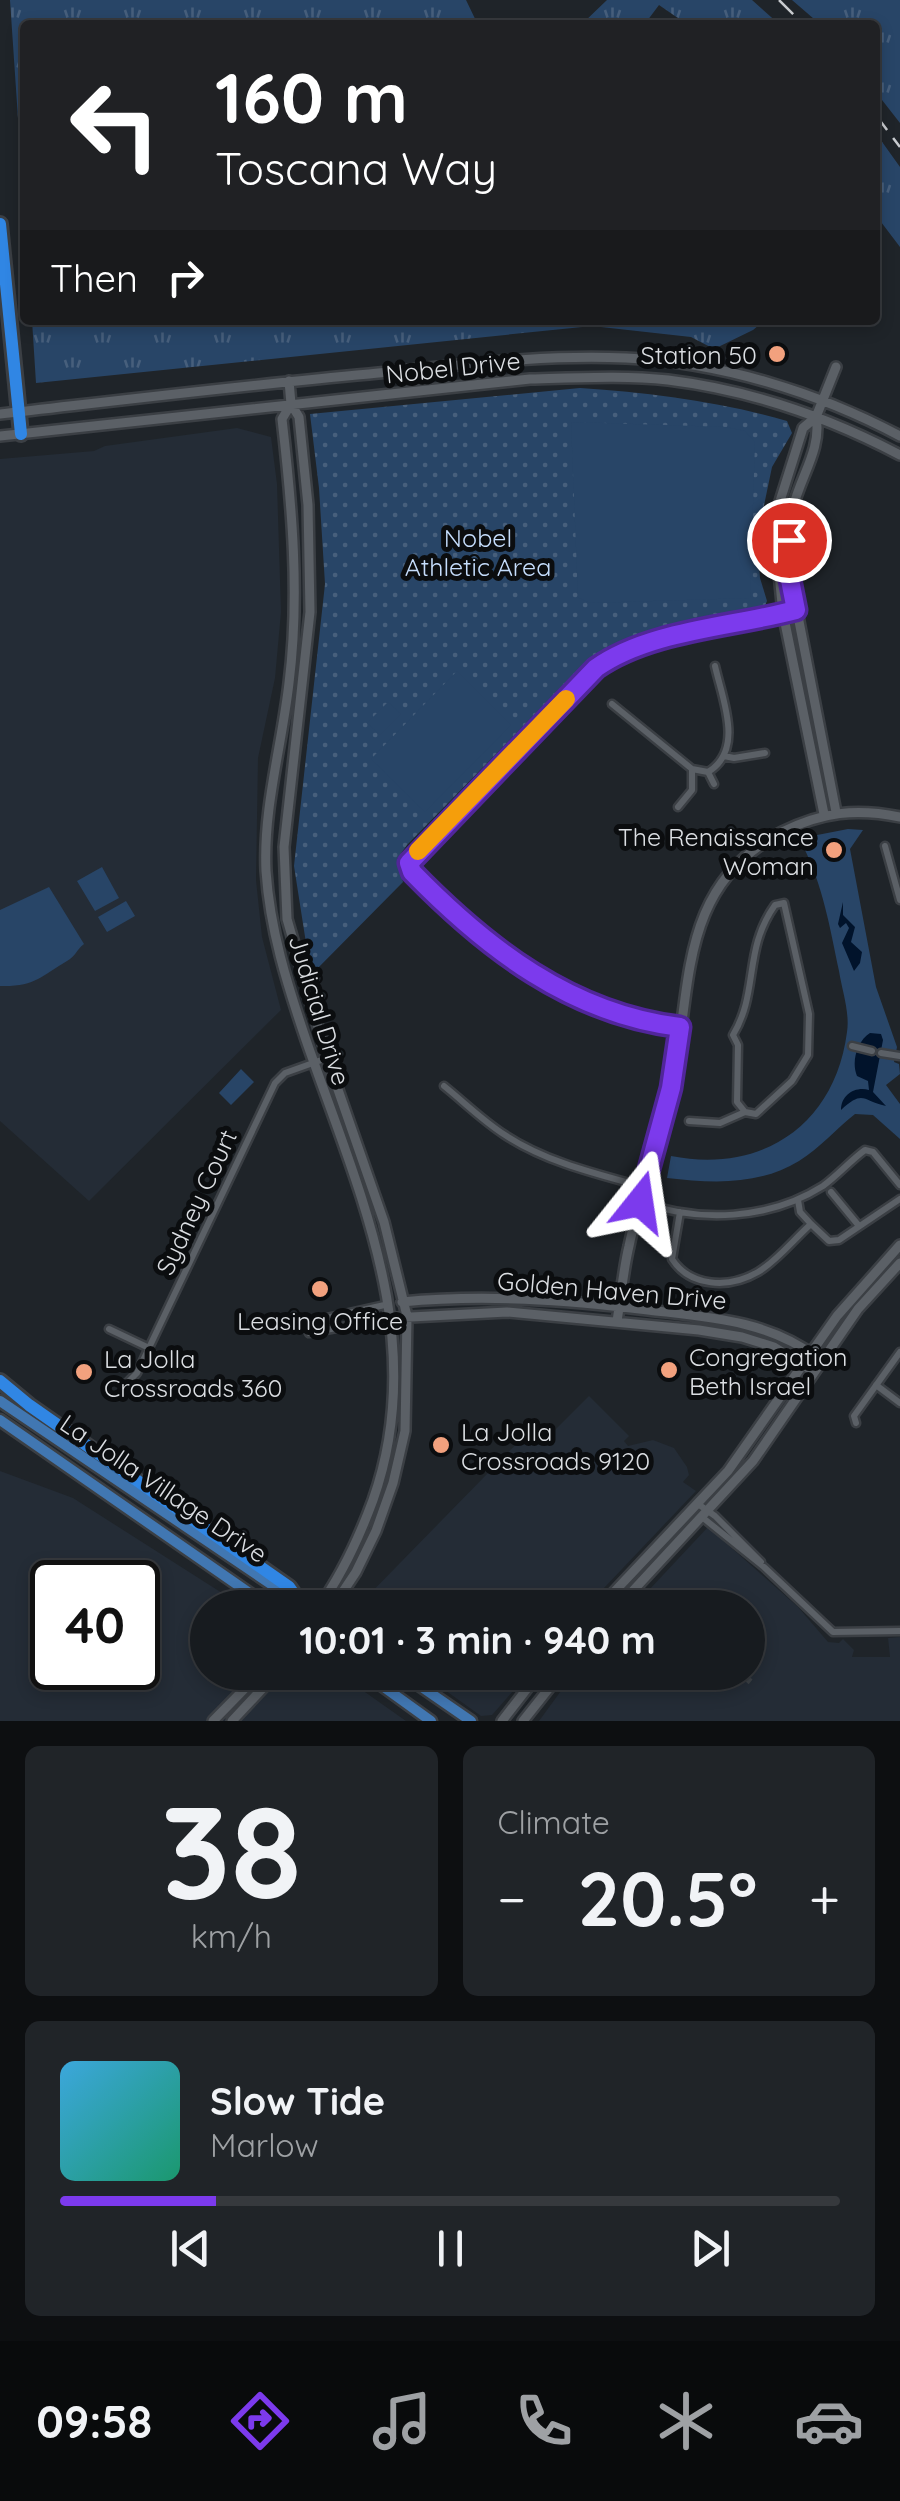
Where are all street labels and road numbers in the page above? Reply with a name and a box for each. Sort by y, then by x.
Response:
street label: Nobel Drive [384,345,522,389]
street label: Judicial Drive [282,931,358,1089]
street label: Sydney Court [149,1125,243,1279]
street label: Golden Haven Drive [496,1265,728,1315]
street label: La Jolla Village Drive [55,1407,273,1569]

